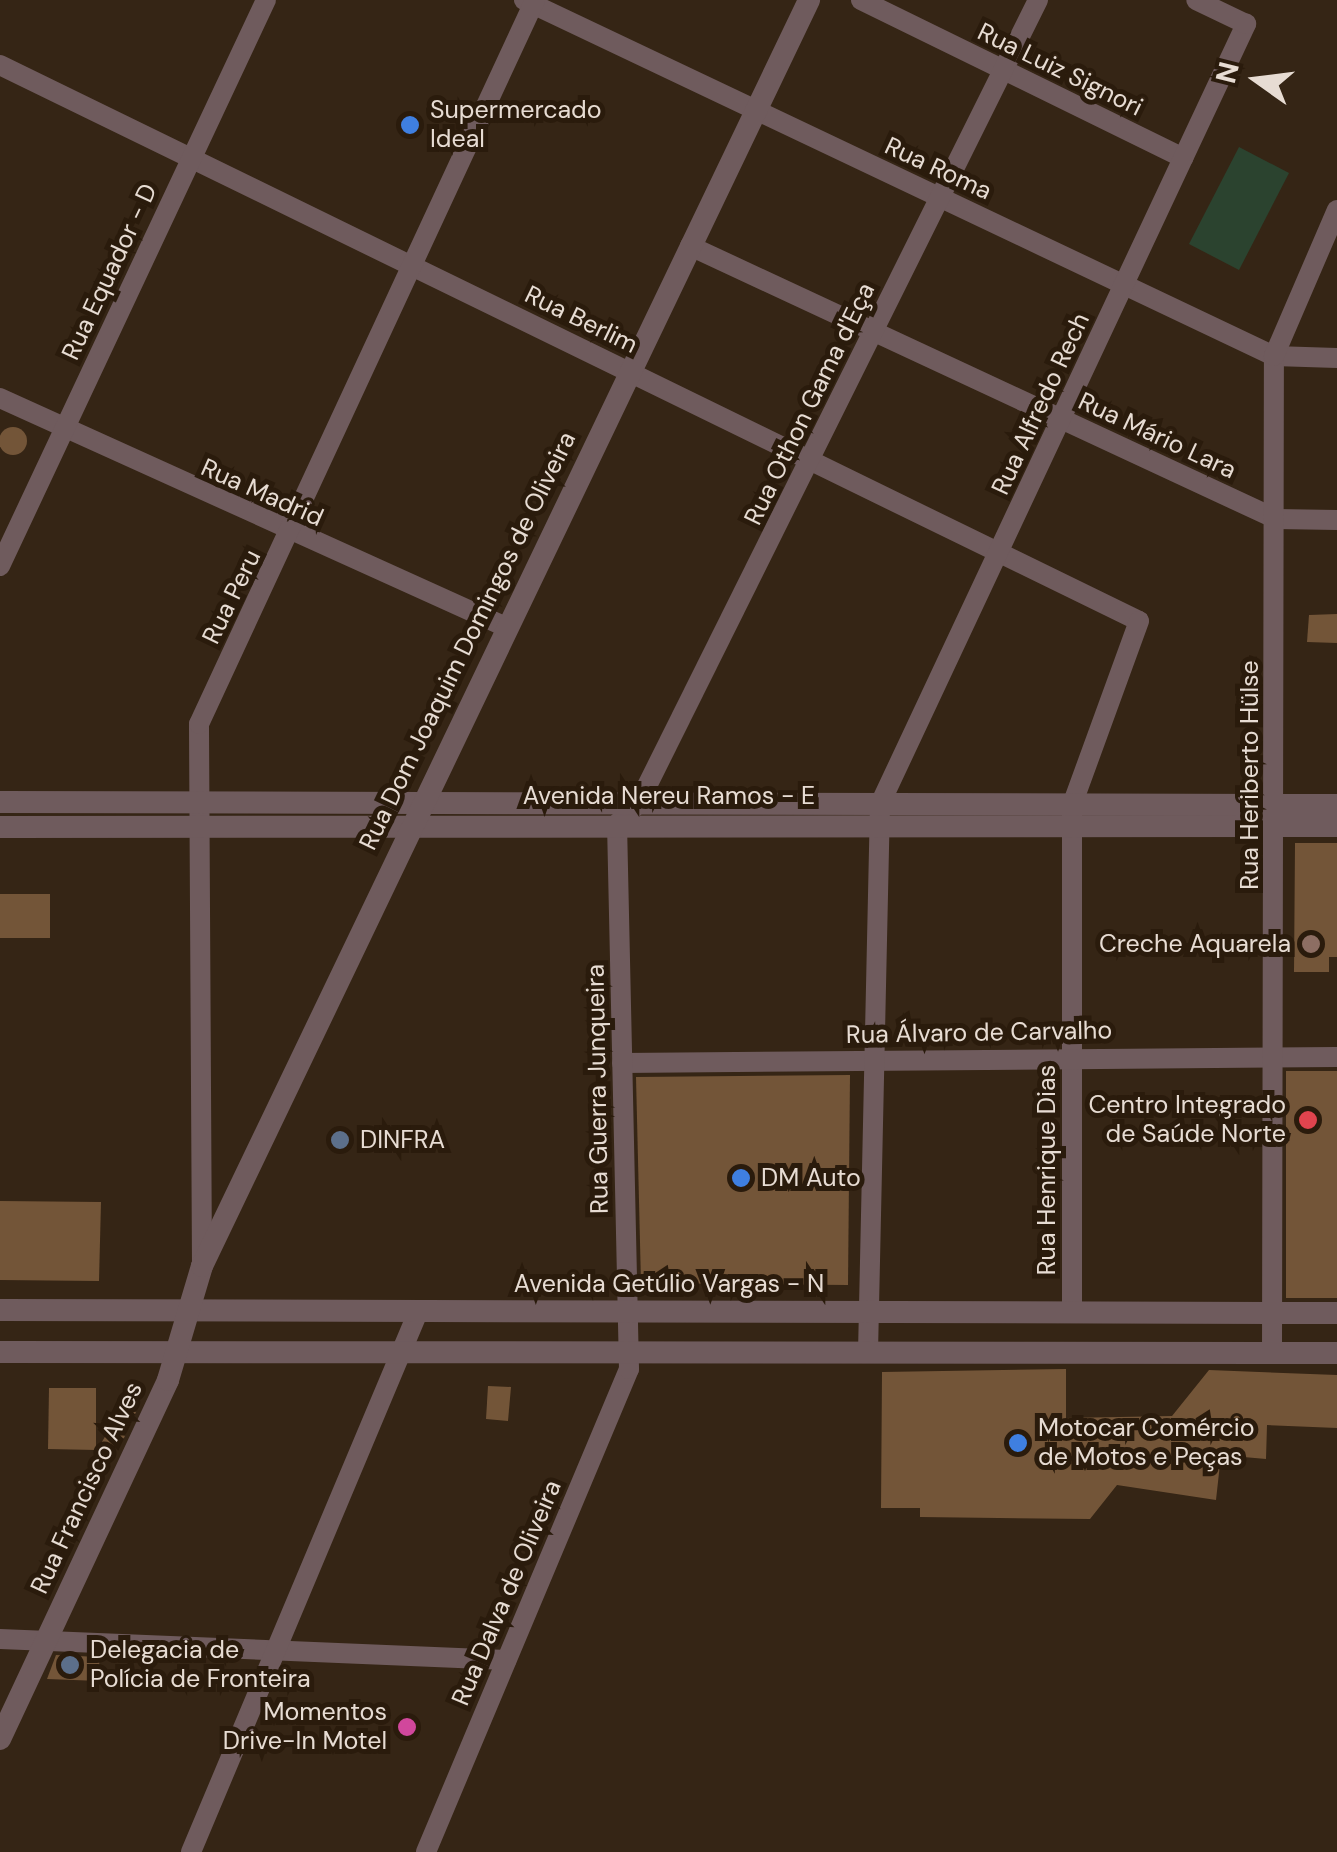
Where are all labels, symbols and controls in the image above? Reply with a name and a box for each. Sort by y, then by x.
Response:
street label: Rua Luiz Signori [973,17,1147,123]
north arrow [1207,30,1307,130]
text: N [1207,58,1248,87]
place label: Supermercado Ideal [430,96,602,155]
marker: Supermercado Ideal [399,114,421,136]
street label: Rua Roma [880,131,996,207]
street label: Rua Equador - D [56,179,164,365]
street label: Rua Othon Gama d'Eça [738,278,882,530]
street label: Rua Berlim [520,280,642,360]
street label: Rua Alfredo Rech [986,308,1096,500]
street label: Rua Mário Lara [1073,386,1241,486]
street label: Rua Dom Joaquim Domingos de Oliveira [353,427,583,855]
street label: Rua Madrid [196,453,328,533]
street label: Rua Peru [196,545,268,649]
street label: Rua Heriberto Hülse [1235,660,1265,890]
street label: Avenida Nereu Ramos - E [523,781,815,811]
place label: Creche Aquarela [1099,929,1291,959]
marker: Creche Aquarela [1300,933,1322,955]
street label: Rua Guerra Junqueira [581,964,615,1214]
street label: Rua Álvaro de Carvalho [846,1016,1112,1050]
street label: Rua Henrique Dias [1032,1065,1062,1275]
place label: Centro Integrado de Saúde Norte [1088,1091,1286,1150]
marker: Centro Integrado de Saúde Norte [1295,1107,1321,1133]
place label: DINFRA [360,1125,445,1155]
marker: DINFRA [329,1129,351,1151]
place label: DM Auto [761,1163,861,1193]
marker: DM Auto [730,1167,752,1189]
street label: Avenida Getúlio Vargas - N [514,1269,824,1299]
street label: Rua Francisco Alves [25,1377,149,1599]
place label: Motocar Comércio de Motos e Peças [1038,1414,1255,1473]
marker: Motocar Comércio de Motos e Peças [1007,1432,1029,1454]
street label: Rua Dalva de Oliveira [446,1476,568,1710]
place label: Delegacia de Polícia de Fronteira [90,1636,311,1695]
marker: Delegacia de Polícia de Fronteira [59,1654,81,1676]
place label: Momentos Drive-In Motel [223,1698,387,1757]
marker: Momentos Drive-In Motel [396,1716,418,1738]

